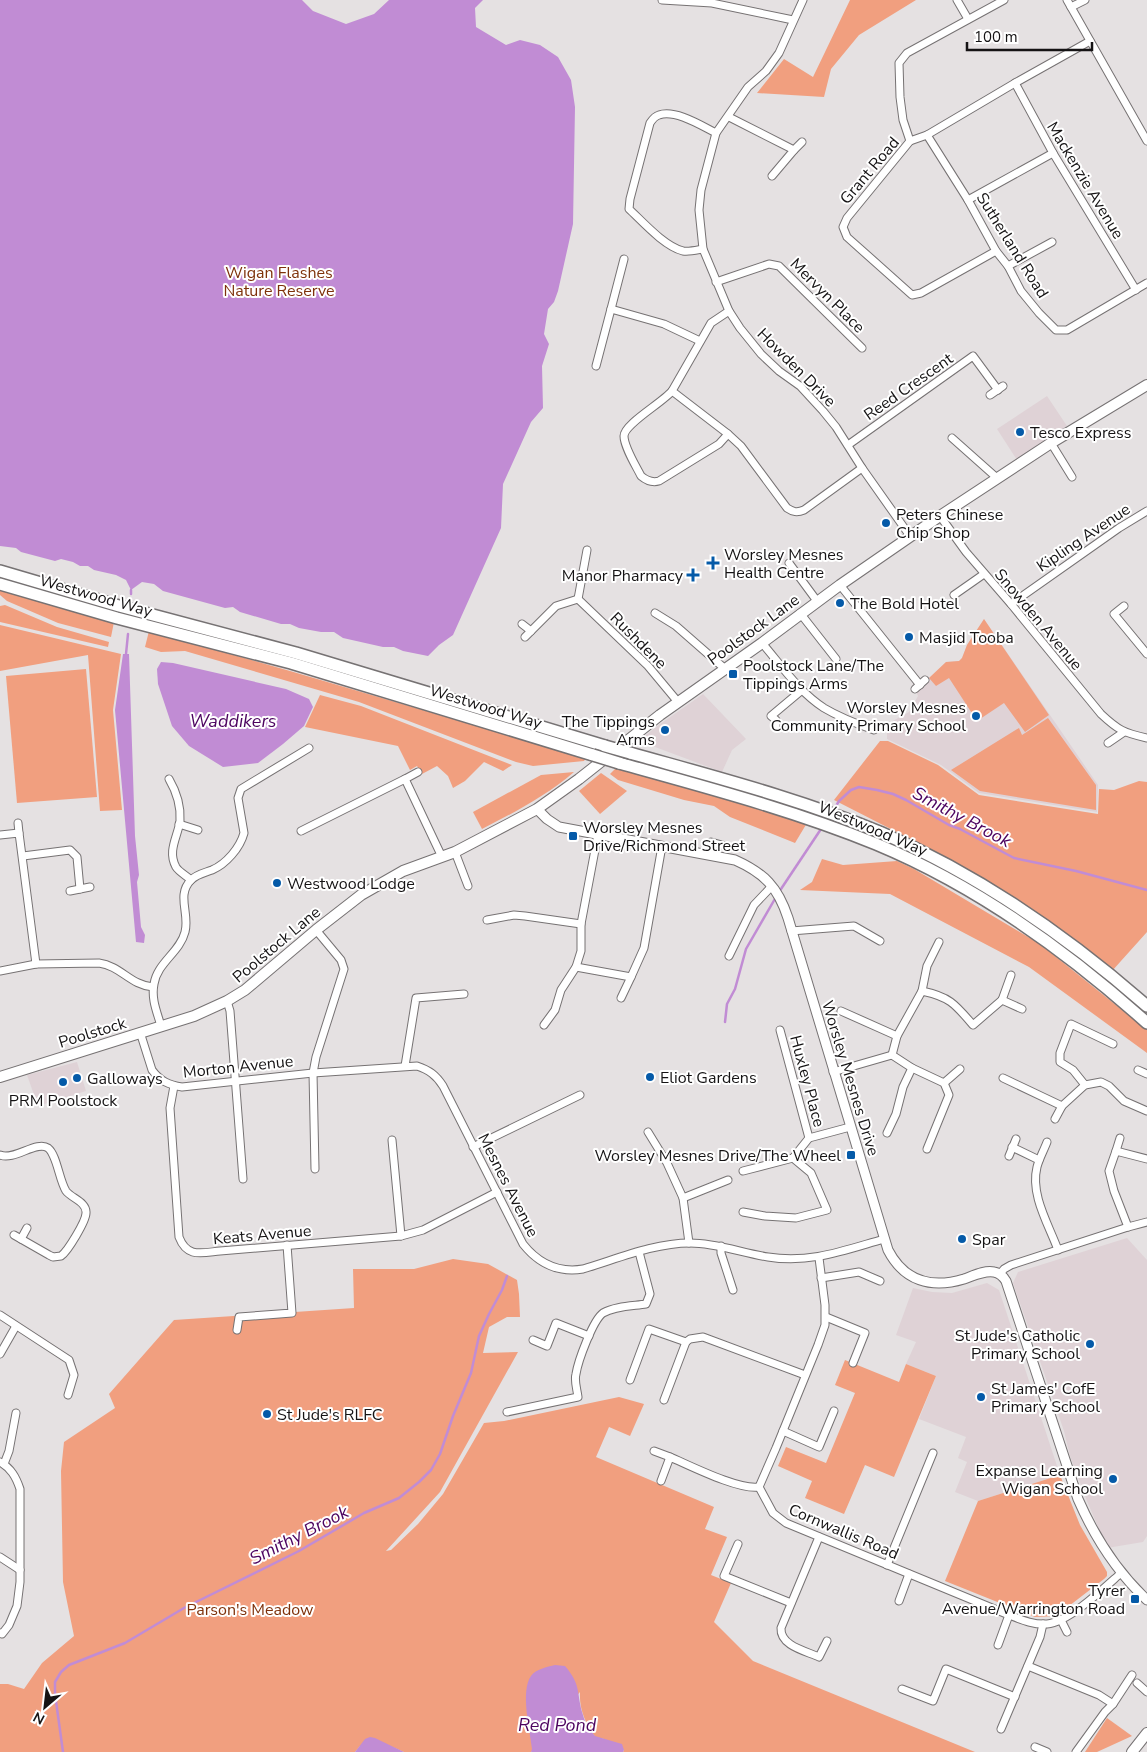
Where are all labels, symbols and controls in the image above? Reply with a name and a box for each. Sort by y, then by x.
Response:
scale bar [967,20,1092,52]
text: 100 m [974,27,1018,47]
street label: Mackenzie Avenue [1041,118,1129,243]
street label: Grant Road [835,132,904,209]
street label: Sutherland Road [971,189,1053,303]
street label: Mervyn Place [785,253,870,338]
park label: Wigan Flashes Nature Reserve [223,262,335,302]
street label: Howden Drive [752,323,841,412]
street label: Reed Crescent [860,348,958,426]
place label: Tesco Express [1030,422,1131,444]
marker: Tesco Express [1014,426,1026,438]
street label: Kipling Avenue [1032,498,1135,577]
place label: Peters Chinese Chip Shop [896,504,1003,544]
marker: Peters Chinese Chip Shop [880,517,892,529]
place label: Worsley Mesnes Health Centre [724,544,844,584]
marker: Worsley Mesnes Health Centre [706,556,720,570]
street label: Snowden Avenue [989,564,1087,675]
place label: Manor Pharmacy [562,565,684,587]
street label: Westwood Way [37,569,155,623]
marker: Manor Pharmacy [687,569,699,581]
street label: Poolstock Lane [703,589,804,671]
place label: The Bold Hotel [850,593,959,615]
marker: The Bold Hotel [834,597,846,609]
street label: Rushdene [605,608,671,674]
place label: Masjid Tooba [919,627,1014,649]
marker: Masjid Tooba [903,631,915,643]
place label: Poolstock Lane/The Tippings Arms [743,655,884,695]
marker: Poolstock Lane/The Tippings Arms [727,668,739,680]
street label: Westwood Way [427,679,545,735]
place label: Worsley Mesnes Community Primary School [771,697,966,737]
water label: Waddikers [190,709,276,733]
marker: Worsley Mesnes Community Primary School [970,710,982,722]
place label: The Tippings Arms [562,711,655,751]
marker: The Tippings Arms [659,724,671,736]
water label: Smithy Brook [908,781,1016,854]
street label: Westwood Way [815,796,931,862]
place label: Worsley Mesnes Drive/Richmond Street [583,817,746,857]
marker: Worsley Mesnes Drive/Richmond Street [567,830,579,842]
place label: Westwood Lodge [287,873,415,895]
marker: Westwood Lodge [271,877,283,889]
street label: Poolstock Lane [228,901,325,988]
street label: Worsley Mesnes Drive [816,998,884,1159]
street label: Poolstock [56,1012,130,1054]
street label: Huxley Place [784,1033,830,1130]
street label: Morton Avenue [182,1050,294,1084]
place label: Eliot Gardens [660,1067,757,1089]
place label: Galloways [87,1068,163,1090]
marker: Eliot Gardens [644,1071,656,1083]
marker: Galloways [71,1072,83,1084]
marker: PRM Poolstock [57,1076,69,1088]
place label: PRM Poolstock [9,1090,118,1112]
street label: Mesnes Avenue [472,1130,544,1241]
place label: Worsley Mesnes Drive/The Wheel [594,1145,841,1167]
marker: Worsley Mesnes Drive/The Wheel [845,1149,857,1161]
street label: Keats Avenue [212,1220,312,1250]
place label: Spar [972,1229,1006,1251]
marker: Spar [956,1233,968,1245]
place label: St Jude's Catholic Primary School [955,1325,1081,1365]
marker: St Jude's Catholic Primary School [1084,1338,1096,1350]
place label: St James' CofE Primary School [991,1378,1100,1418]
marker: St James' CofE Primary School [975,1391,987,1403]
place label: St Jude's RLFC [277,1404,383,1426]
marker: St Jude's RLFC [261,1408,273,1420]
place label: Expanse Learning Wigan School [975,1460,1103,1500]
marker: Expanse Learning Wigan School [1107,1473,1119,1485]
water label: Smithy Brook [245,1499,354,1570]
street label: Cornwallis Road [785,1499,902,1565]
place label: Tyrer Avenue/Warrington Road [942,1580,1125,1620]
marker: Tyrer Avenue/Warrington Road [1129,1593,1141,1605]
park label: Parson's Meadow [186,1599,314,1621]
north arrow [20,1682,70,1732]
text: N [30,1707,48,1729]
water label: Red Pond [518,1713,597,1737]

